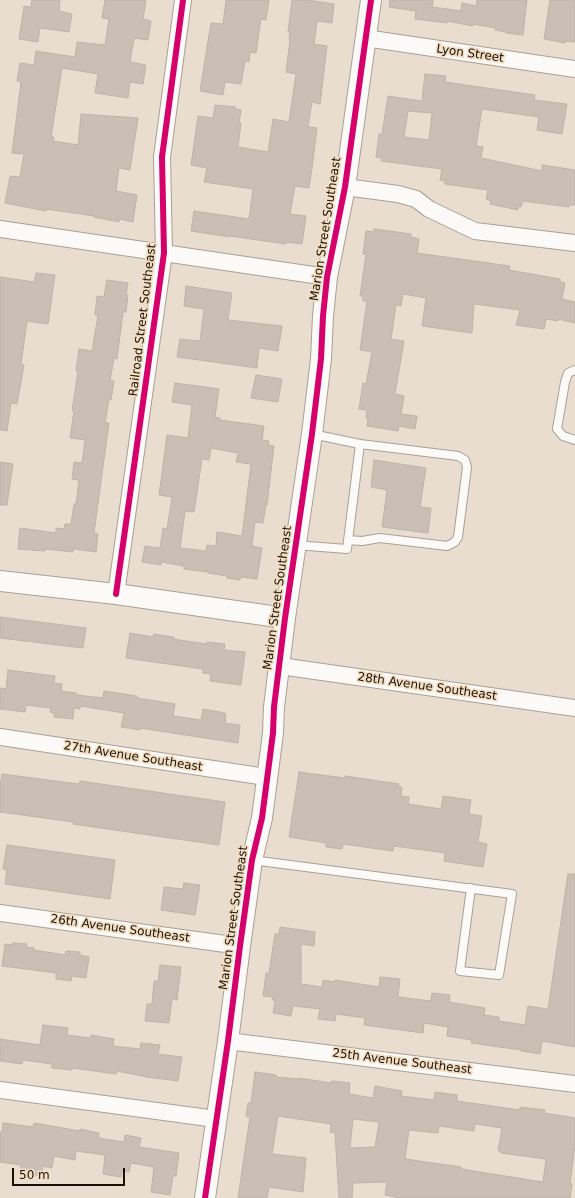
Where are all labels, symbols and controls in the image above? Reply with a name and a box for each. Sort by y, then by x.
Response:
street label: Lyon Street [435,42,505,66]
street label: Marion Street Southeast [308,156,344,302]
street label: Railroad Street Southeast [126,243,160,397]
street label: Marion Street Southeast [261,525,295,671]
street label: 28th Avenue Southeast [357,670,497,704]
street label: 27th Avenue Southeast [63,739,203,775]
street label: Marion Street Southeast [217,845,251,991]
street label: 26th Avenue Southeast [50,912,190,946]
street label: 25th Avenue Southeast [331,1046,473,1078]
scale bar [14,1160,127,1186]
text: 50 m [19,1168,50,1182]

